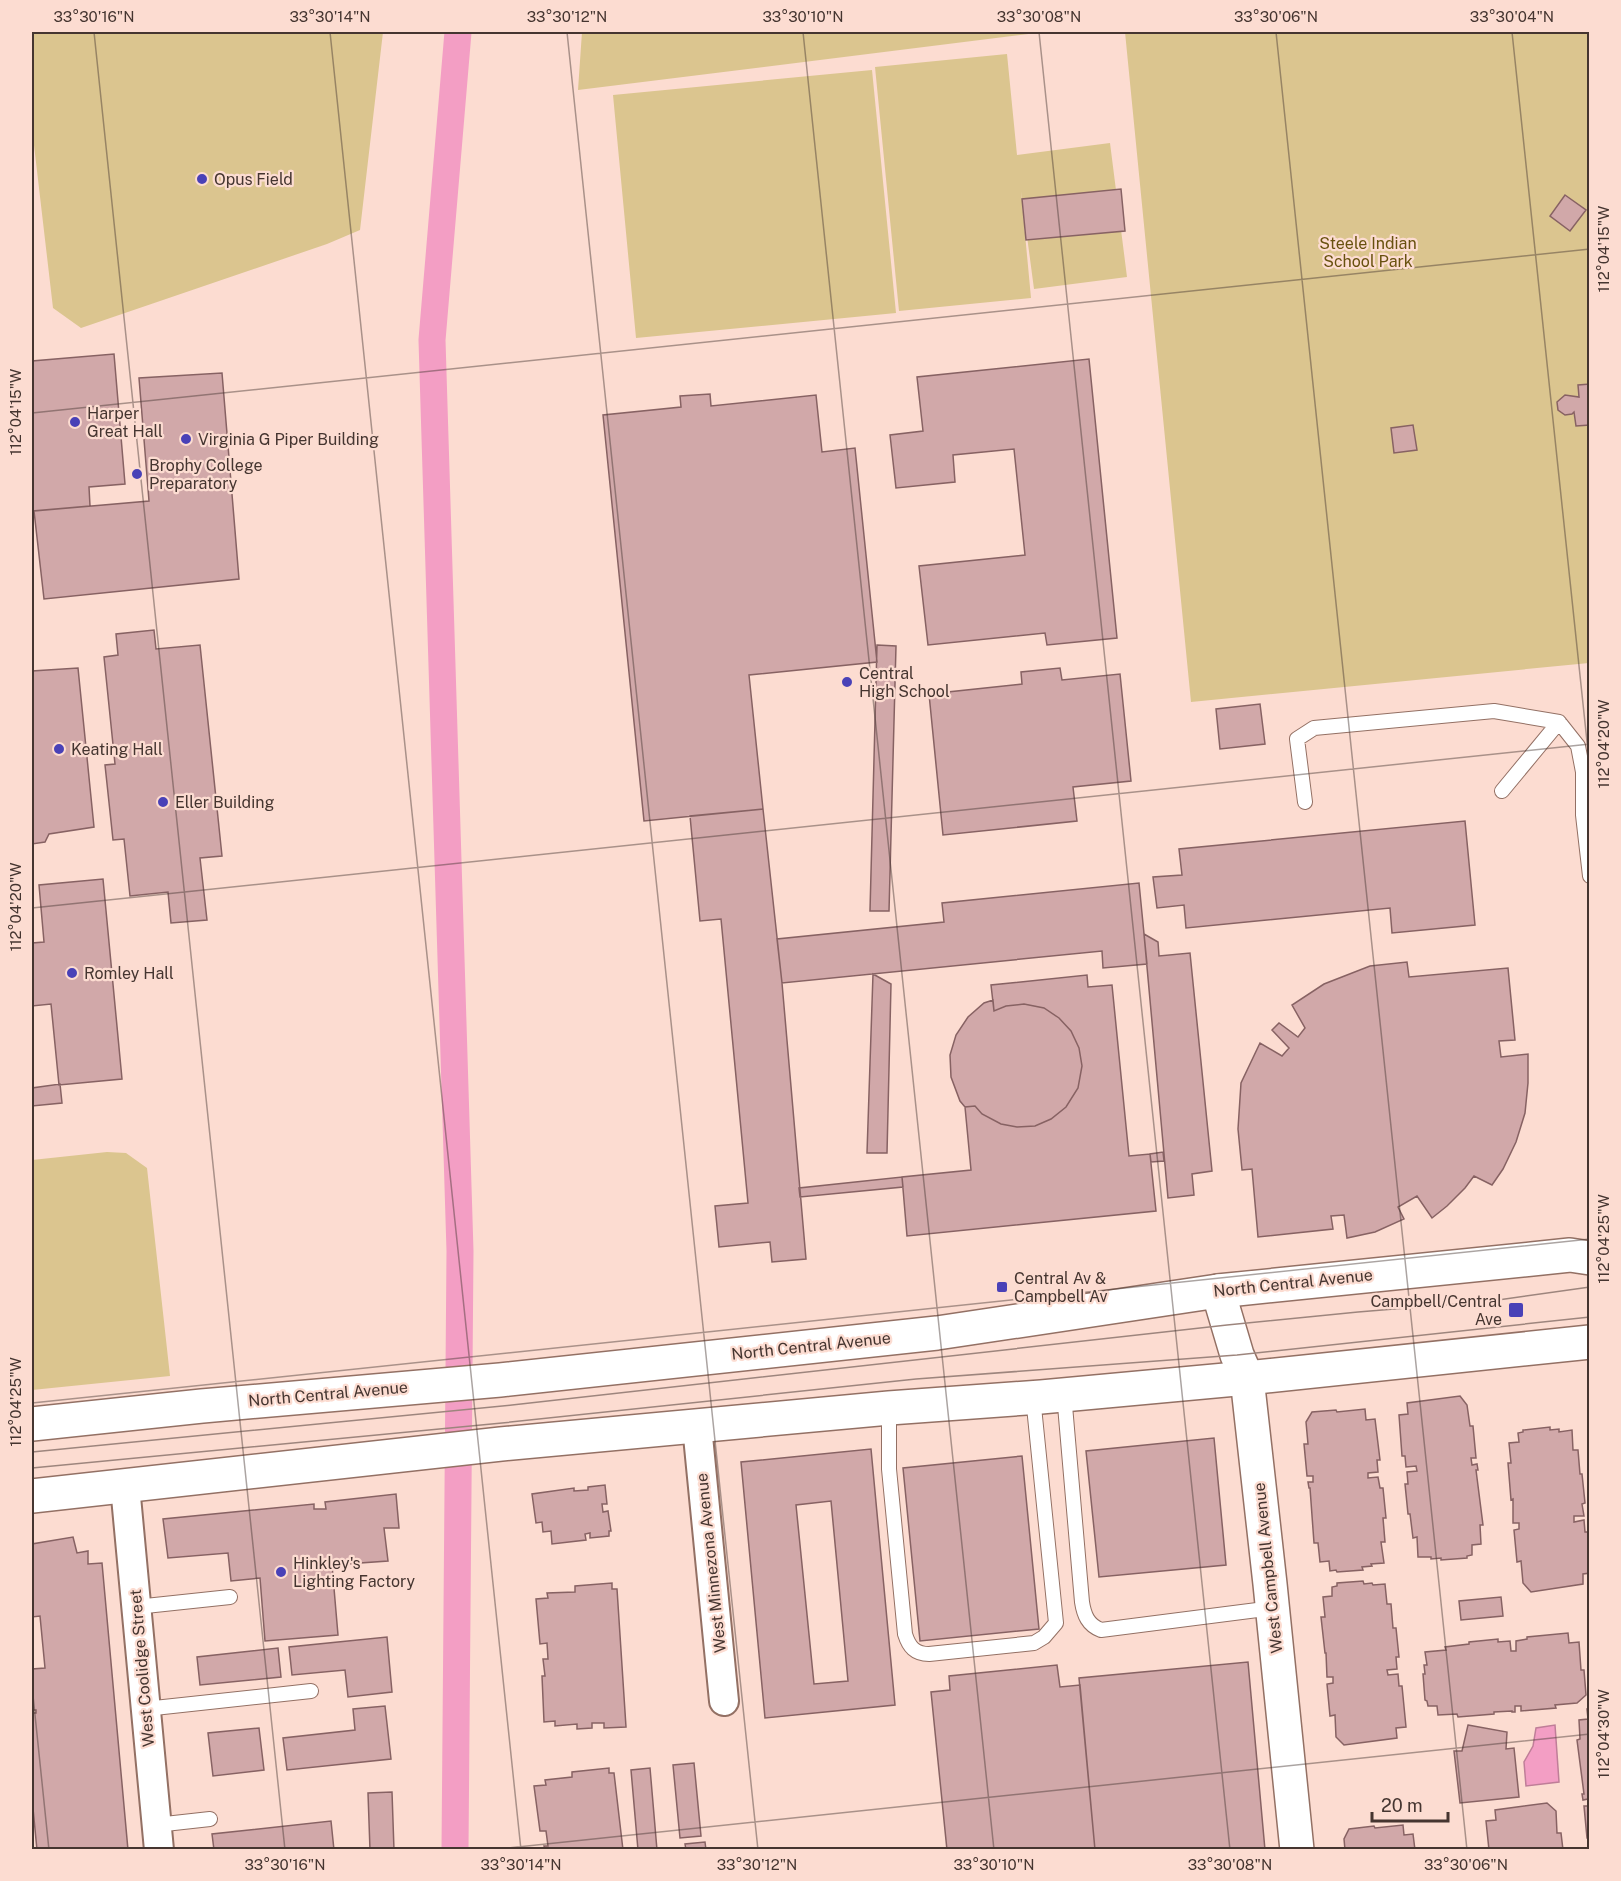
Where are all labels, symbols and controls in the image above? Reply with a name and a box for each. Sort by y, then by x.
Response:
text: 33°30'16"N [53,8,135,25]
text: 33°30'14"N [289,8,371,25]
text: 33°30'12"N [527,8,607,25]
text: 33°30'10"N [763,8,843,25]
text: 33°30'08"N [997,8,1081,25]
text: 33°30'06"N [1234,8,1318,25]
text: 33°30'04"N [1470,8,1554,25]
place label: Opus Field [214,170,293,189]
marker: Opus Field [195,172,209,186]
text: 112°04'15"W [1595,206,1612,292]
park label: Steele Indian School Park [1319,234,1417,271]
text: 112°04'15"W [7,369,24,455]
place label: Harper Great Hall [87,404,163,441]
marker: Harper Great Hall [68,415,82,429]
place label: Virginia G Piper Building [198,430,379,449]
marker: Virginia G Piper Building [179,432,193,446]
place label: Brophy College Preparatory [149,456,263,493]
marker: Brophy College Preparatory [130,467,144,481]
place label: Central High School [859,664,950,701]
marker: Central High School [840,675,854,689]
text: 112°04'20"W [1595,699,1612,789]
place label: Keating Hall [71,740,163,759]
marker: Keating Hall [52,742,66,756]
place label: Eller Building [175,793,275,812]
marker: Eller Building [156,795,170,809]
text: 112°04'20"W [7,862,24,952]
place label: Romley Hall [84,964,174,983]
marker: Romley Hall [65,966,79,980]
text: 112°04'25"W [1595,1194,1612,1284]
street label: North Central Avenue [1212,1265,1374,1301]
place label: Central Av & Campbell Av [1014,1269,1108,1306]
marker: Central Av & Campbell Av [995,1280,1009,1294]
place label: Campbell/Central Ave [1370,1292,1502,1329]
marker: Campbell/Central Ave [1507,1301,1525,1319]
street label: North Central Avenue [730,1328,892,1364]
text: 112°04'25"W [7,1357,24,1447]
street label: North Central Avenue [247,1378,409,1410]
street label: West Minnezona Avenue [692,1472,730,1654]
street label: West Campbell Avenue [1250,1482,1286,1654]
place label: Hinkley's Lighting Factory [293,1554,415,1591]
marker: Hinkley's Lighting Factory [274,1565,288,1579]
street label: West Coolidge Street [126,1588,158,1748]
text: 112°04'30"W [1595,1689,1612,1779]
scale bar [1372,1785,1448,1823]
text: 20 m [1381,1795,1423,1816]
text: 33°30'16"N [244,1856,326,1873]
text: 33°30'14"N [480,1856,562,1873]
text: 33°30'12"N [717,1856,797,1873]
text: 33°30'10"N [954,1856,1034,1873]
text: 33°30'08"N [1188,1856,1272,1873]
text: 33°30'06"N [1424,1856,1508,1873]

